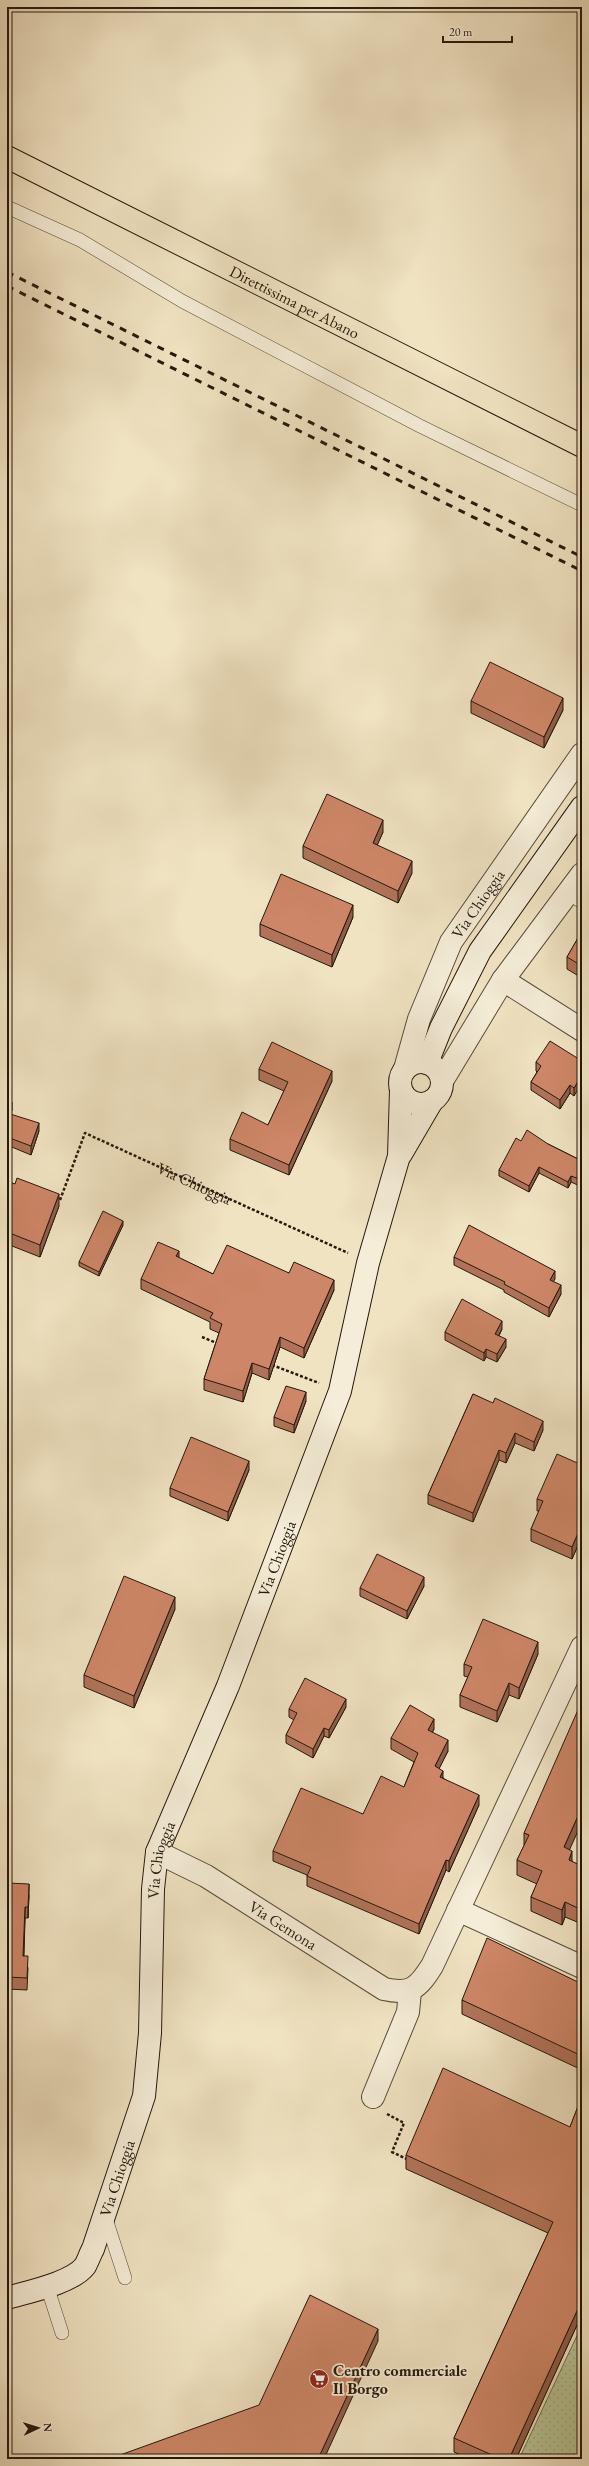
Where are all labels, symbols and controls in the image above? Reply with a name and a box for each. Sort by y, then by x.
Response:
scale bar [443,18,512,44]
text: 20 m [449,24,473,40]
street label: Direttissima per Abano [226,260,363,343]
street label: Via Chioggia [446,865,509,942]
street label: Via Chioggia [154,1157,236,1209]
street label: Via Chioggia [253,1517,301,1599]
street label: Via Chioggia [142,1817,180,1899]
street label: Via Gemona [245,1895,322,1955]
street label: Via Chioggia [94,2136,139,2219]
place label: Centro commerciale Il Borgo [333,2360,467,2399]
supermarket icon: Centro commerciale Il Borgo [308,2368,330,2390]
north arrow [18,2408,58,2448]
text: N [41,2422,55,2432]

